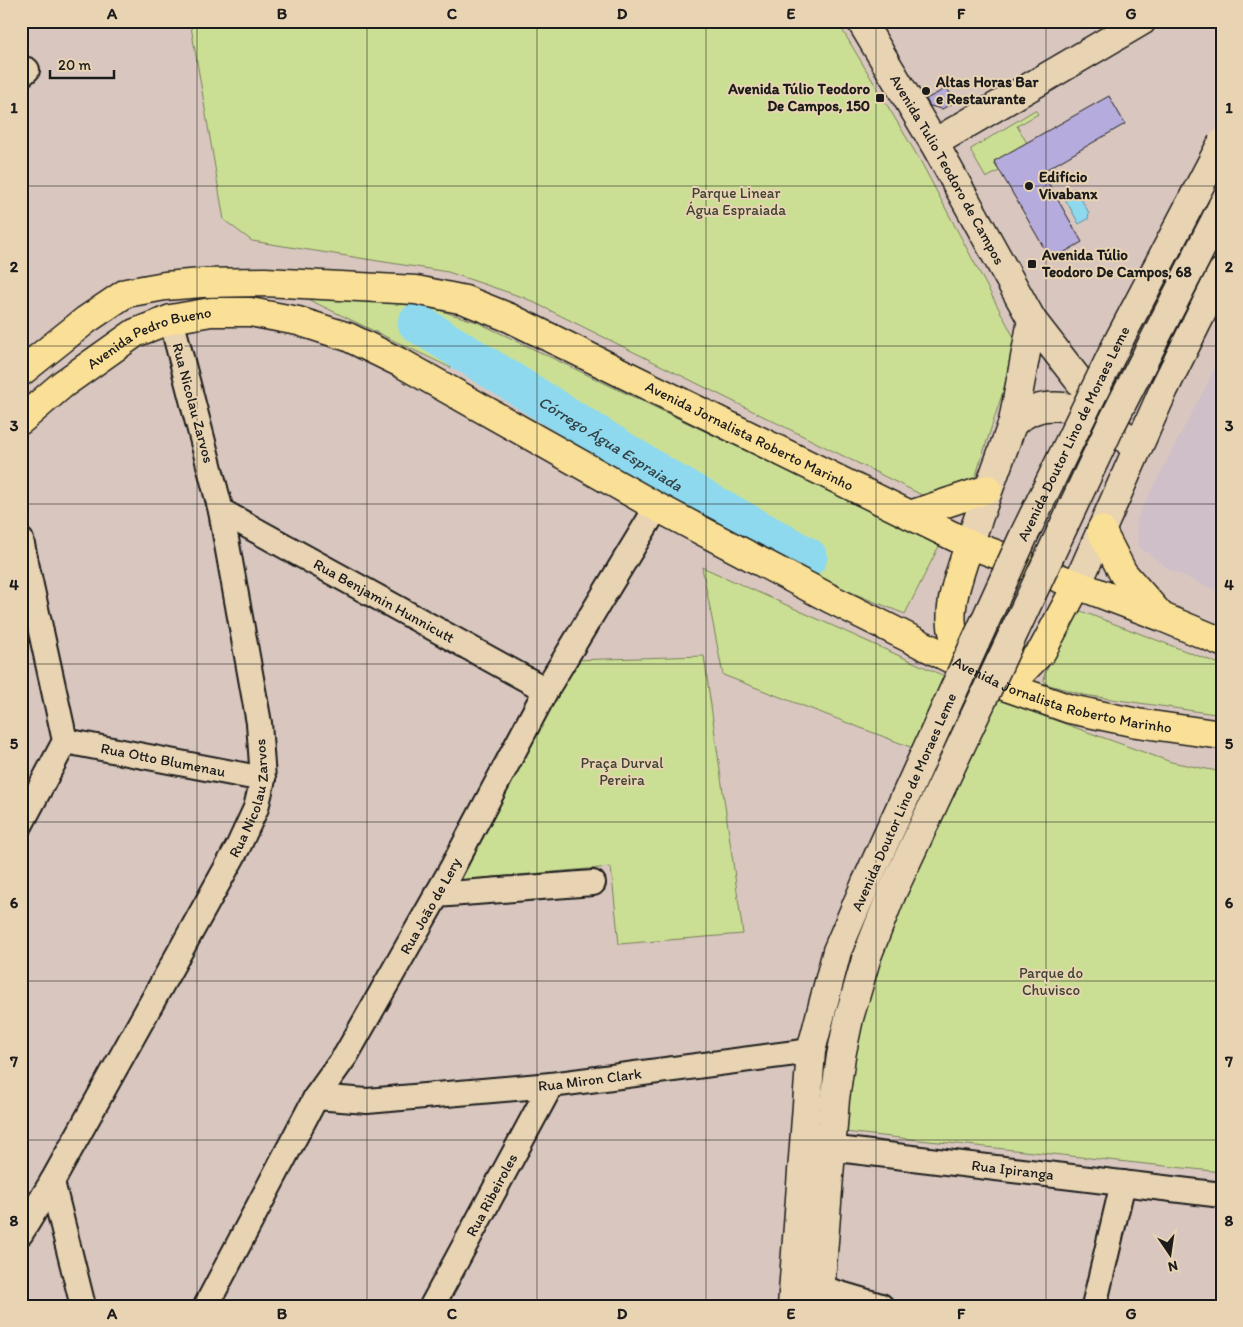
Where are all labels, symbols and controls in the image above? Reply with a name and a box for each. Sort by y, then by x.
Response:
text: A [106,4,118,23]
text: B [277,4,288,23]
text: C [447,4,458,23]
text: D [617,4,628,23]
text: E [787,4,796,23]
text: F [957,4,966,23]
text: G [1125,4,1137,23]
scale bar [50,48,114,80]
text: 20 m [58,56,92,74]
street label: Avenida Tulio Teodoro de Campos [886,71,1009,268]
place label: Altas Horas Bar e Restaurante [935,73,1039,108]
place label: Avenida Túlio Teodoro De Campos, 150 [727,80,870,116]
marker: Altas Horas Bar e Restaurante [920,85,932,97]
marker: Avenida Túlio Teodoro De Campos, 150 [874,92,886,104]
text: 1 [10,98,18,117]
text: 1 [1225,98,1233,117]
place label: Edifício Vivabanx [1039,168,1098,203]
marker: Edifício Vivabanx [1023,180,1035,192]
park label: Parque Linear Água Espraiada [686,184,786,219]
place label: Avenida Túlio Teodoro De Campos, 68 [1041,246,1192,282]
text: 2 [10,257,19,276]
text: 2 [1225,257,1234,276]
marker: Avenida Túlio Teodoro De Campos, 68 [1026,258,1038,270]
street label: Avenida Pedro Bueno [84,303,213,373]
street label: Avenida Doutor Lino de Moraes Leme [1014,323,1134,544]
street label: Rua Nicolau Zarvos [168,341,218,465]
street label: Avenida Jornalista Roberto Marinho [643,377,857,495]
water label: Córrego Água Espraiada [535,392,687,495]
text: 3 [10,416,19,435]
text: 3 [1225,416,1234,435]
street label: Rua Benjamin Hunnicutt [310,555,458,647]
text: 4 [9,575,19,594]
text: 4 [1224,575,1234,594]
street label: Avenida Jornalista Roberto Marinho [950,652,1173,737]
street label: Avenida Doutor Lino de Moraes Leme [848,690,960,914]
text: 5 [10,734,19,753]
text: 5 [1225,734,1234,753]
street label: Rua Nicolau Zarvos [225,738,272,861]
street label: Rua Otto Blumenau [99,739,227,781]
park label: Praça Durval Pereira [581,754,664,789]
street label: Rua João de Lery [396,855,465,958]
text: 6 [10,893,19,912]
text: 6 [1225,893,1234,912]
park label: Parque do Chuvisco [1019,964,1083,999]
text: 7 [9,1052,18,1071]
text: 7 [1224,1052,1233,1071]
street label: Rua Miron Clark [537,1064,643,1095]
street label: Rua Ribeiroles [462,1150,521,1240]
street label: Rua Ipiranga [970,1156,1055,1184]
text: 8 [10,1211,19,1230]
text: 8 [1225,1211,1234,1230]
north arrow [1146,1230,1196,1280]
text: N [1166,1257,1179,1276]
text: A [106,1304,118,1323]
text: B [277,1304,288,1323]
text: C [447,1304,458,1323]
text: D [617,1304,628,1323]
text: E [787,1304,796,1323]
text: F [957,1304,966,1323]
text: G [1125,1304,1137,1323]

